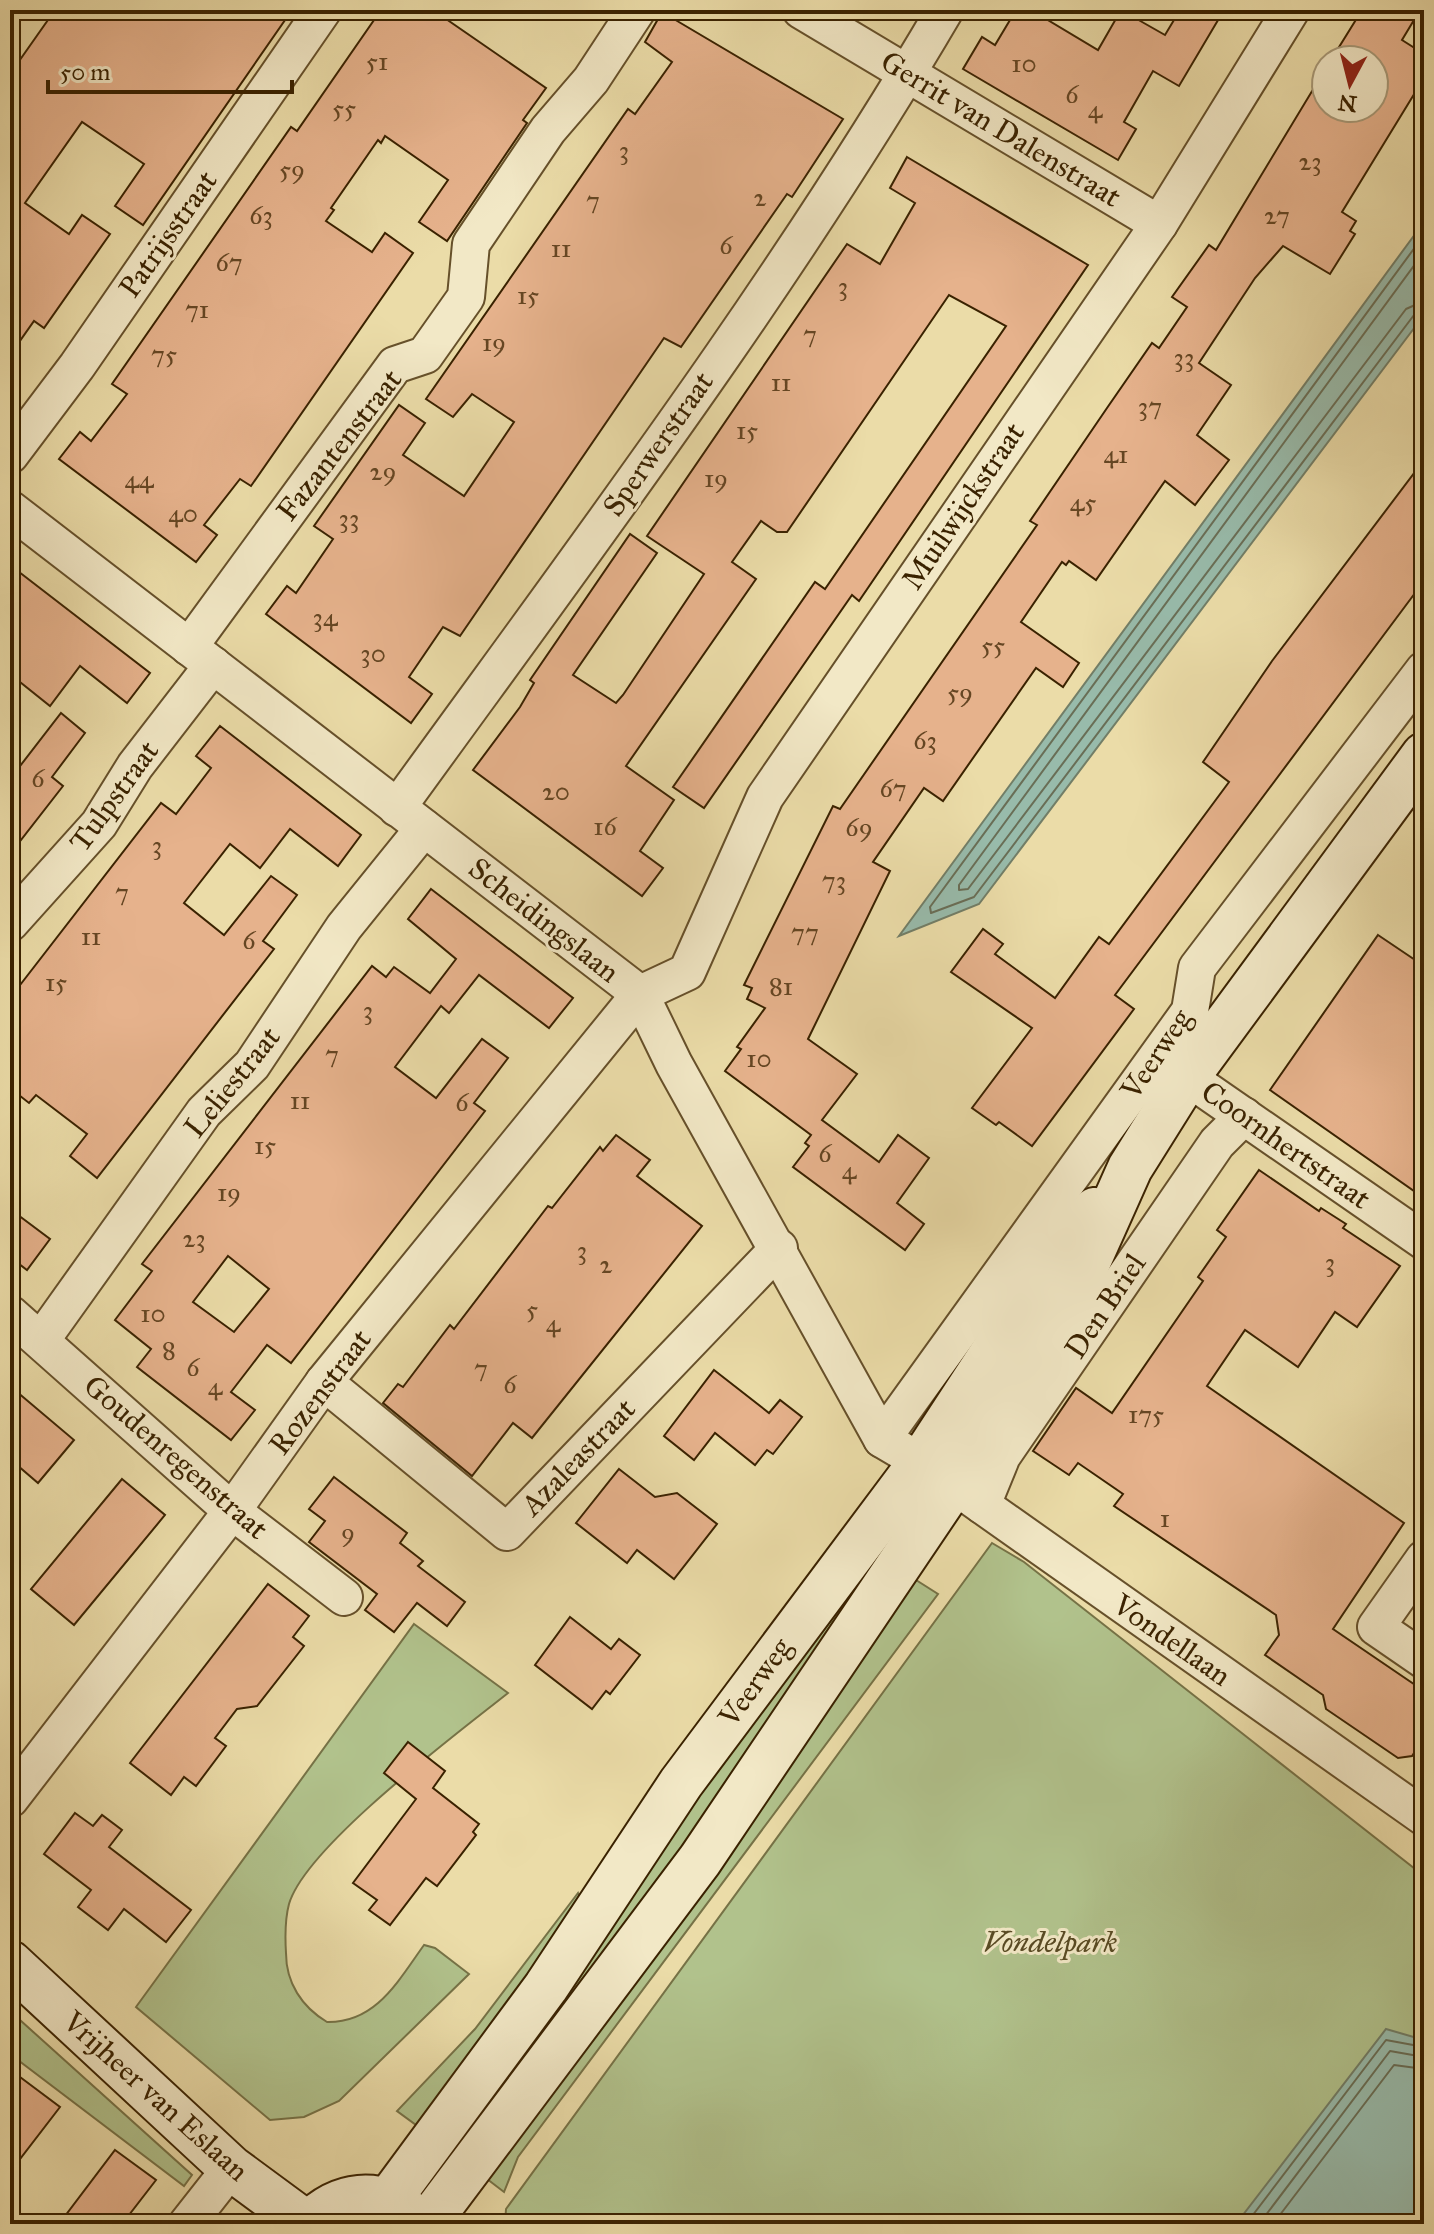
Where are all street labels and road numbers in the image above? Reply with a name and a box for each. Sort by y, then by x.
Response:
street label: Gerrit van Dalenstraat [874,43,1128,215]
street label: Patrijsstraat [111,163,225,304]
street label: Fazantenstraat [269,362,410,528]
street label: Sperwerstraat [595,365,721,523]
street label: Muilwijckstraat [894,416,1032,596]
street label: Tulpstraat [62,733,166,858]
street label: Scheidingslaan [461,850,627,990]
street label: Veerweg [1112,1001,1200,1107]
street label: Leliestraat [176,1019,288,1145]
street label: Coornhertstraat [1194,1073,1378,1217]
street label: Den Briel [1057,1246,1154,1365]
street label: Rozenstraat [261,1322,379,1462]
street label: Goudenregenstraat [77,1367,276,1547]
street label: Azaleastraat [512,1391,643,1524]
street label: Vondellaan [1105,1586,1238,1694]
street label: Veerweg [710,1630,800,1734]
street label: Vrijheer van Eslaan [55,2003,256,2189]

